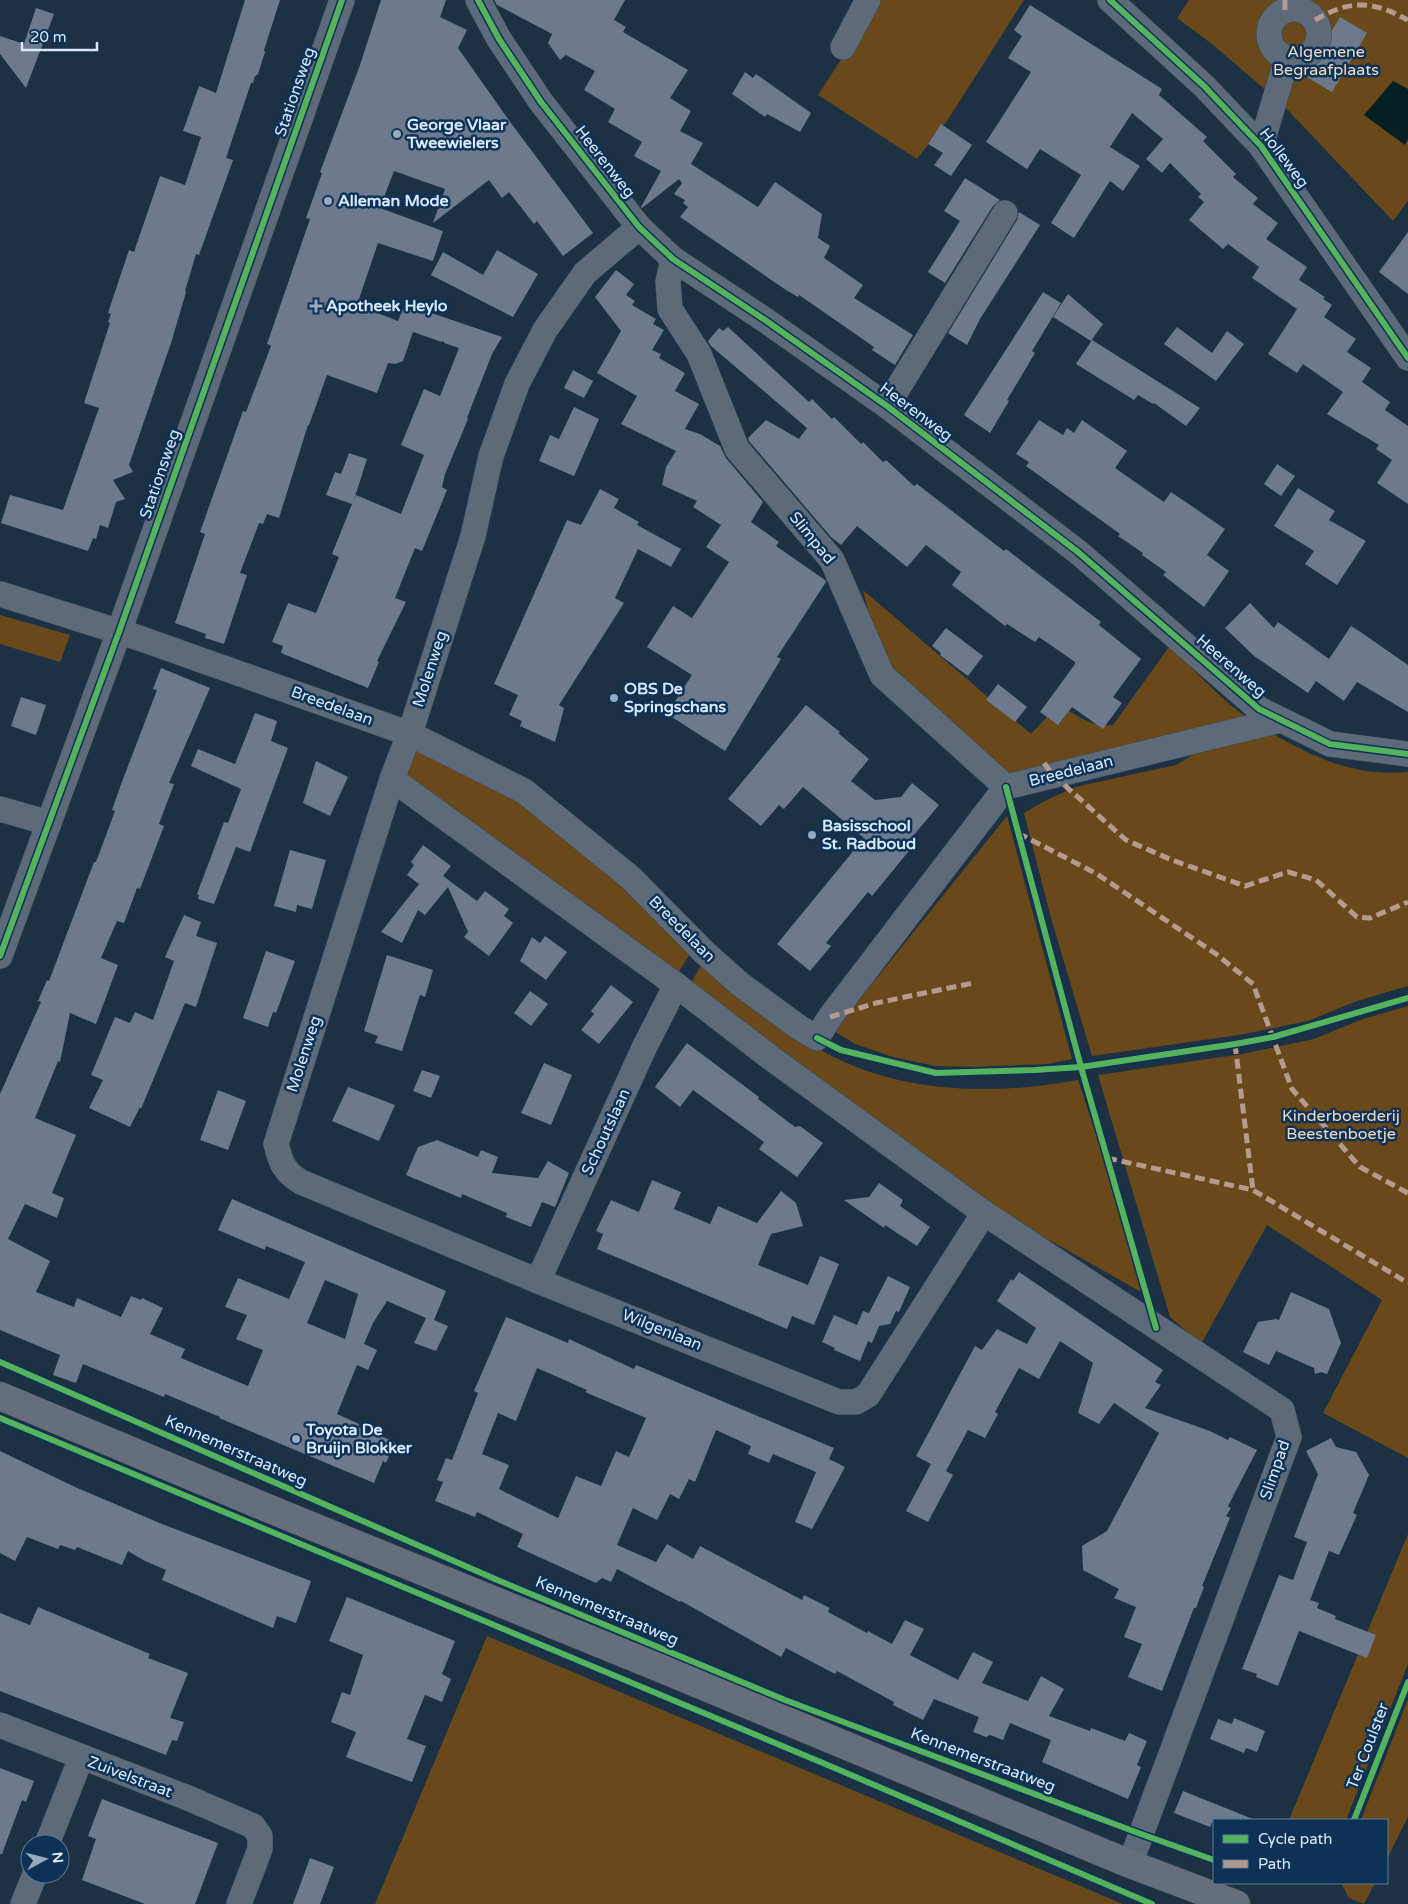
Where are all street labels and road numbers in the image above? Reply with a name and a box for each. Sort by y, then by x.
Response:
street label: Stationsweg [270,45,320,139]
street label: Heerenweg [571,122,639,202]
street label: Holleweg [1255,124,1313,192]
street label: Heerenweg [876,378,956,446]
street label: Stationsweg [135,427,185,521]
street label: Slimpad [785,508,839,568]
street label: Molenweg [408,628,452,710]
street label: Heerenweg [1192,630,1270,702]
street label: Breedelaan [288,682,376,730]
street label: Breedelaan [1027,751,1115,791]
street label: Breedelaan [645,892,719,966]
street label: Molenweg [282,1013,326,1095]
street label: Schoutslaan [577,1086,635,1178]
street label: Wilgenlaan [619,1305,705,1355]
street label: Kennemerstraatweg [162,1411,310,1491]
street label: Slimpad [1256,1438,1294,1502]
street label: Kennemerstraatweg [532,1572,682,1650]
street label: Ter Coulster [1342,1699,1394,1792]
street label: Kennemerstraatweg [908,1723,1058,1797]
street label: Zuivelstraat [85,1752,175,1802]

